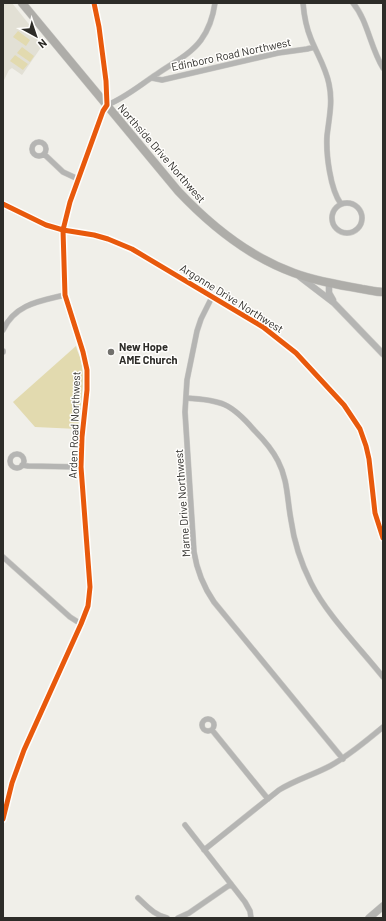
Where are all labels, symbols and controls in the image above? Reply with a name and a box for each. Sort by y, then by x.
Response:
north arrow [16,16,56,56]
street label: Edinboro Road Northwest [170,35,292,73]
text: N [36,37,50,51]
street label: Northside Drive Northwest [116,101,208,205]
street label: Argonne Drive Northwest [178,261,286,335]
place label: New Hope AME Church [119,340,178,366]
marker: New Hope AME Church [106,347,116,357]
street label: Arden Road Northwest [66,371,82,479]
street label: Marne Drive Northwest [172,449,192,557]

